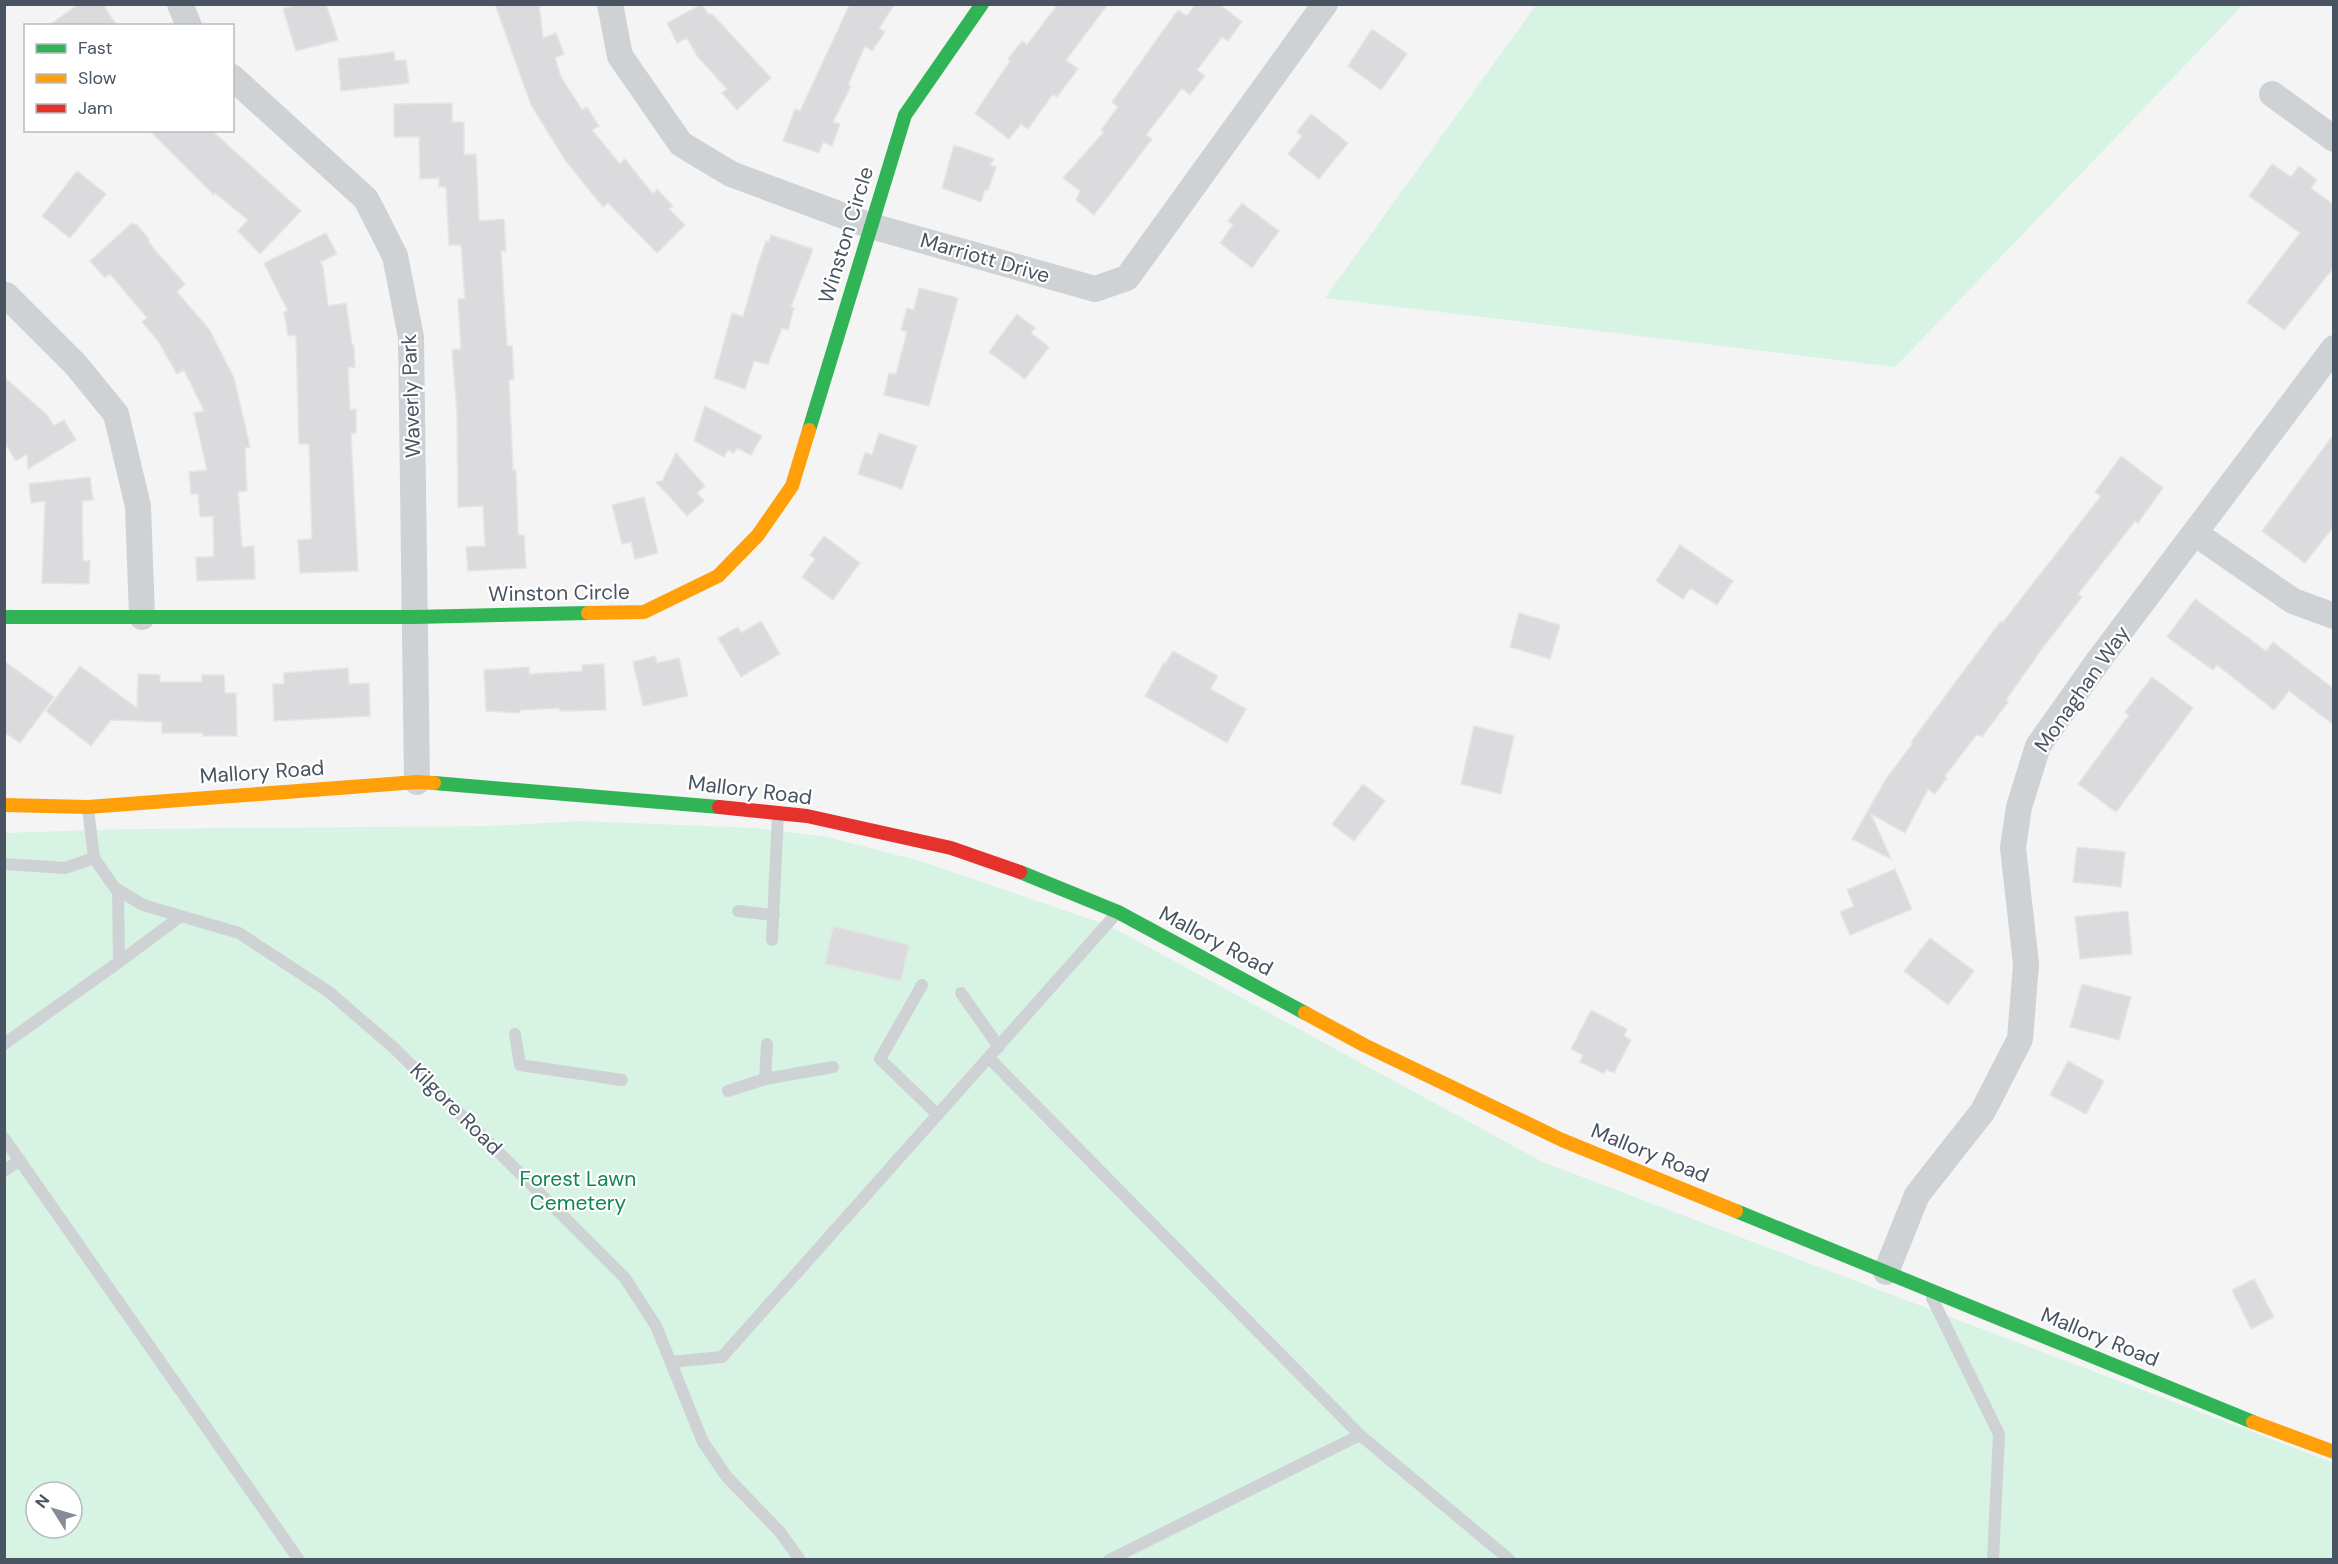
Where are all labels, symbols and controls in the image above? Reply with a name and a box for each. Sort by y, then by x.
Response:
legend [24,24,234,132]
text: Fast [78,36,113,60]
text: Slow [78,66,117,90]
text: Jam [78,96,113,120]
street label: Winston Circle [812,163,880,307]
street label: Marriott Drive [917,226,1053,290]
street label: Waverly Park [395,333,427,458]
street label: Winston Circle [488,578,630,608]
street label: Monaghan Way [2028,620,2136,758]
street label: Mallory Road [199,754,325,790]
street label: Mallory Road [686,768,814,812]
street label: Mallory Road [1154,899,1278,983]
street label: Kilgore Road [404,1057,508,1161]
street label: Mallory Road [1587,1117,1713,1189]
park label: Forest Lawn Cemetery [520,1165,636,1217]
street label: Mallory Road [2037,1301,2163,1373]
north arrow [24,1480,84,1540]
text: N [31,1490,54,1512]

